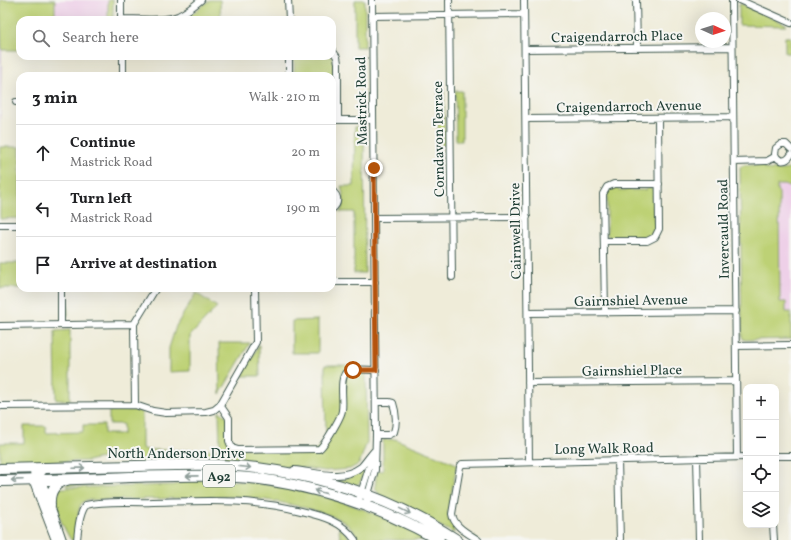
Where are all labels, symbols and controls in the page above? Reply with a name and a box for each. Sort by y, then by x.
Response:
north arrow [695,12,731,48]
search box [16,16,336,60]
icon: search [30,27,52,49]
street label: Craigendarroch Place [551,27,683,48]
text: Search here [62,28,139,49]
street label: Mastrick Road [352,56,373,146]
street label: Corndavon Terrace [429,80,450,197]
text: 3 min [32,87,78,110]
text: Walk · 210 m [249,89,320,107]
street label: Craigendarroch Avenue [556,97,702,118]
text: Continue [70,133,135,154]
icon: ahead [32,142,54,164]
text: 20 m [291,144,320,162]
text: Mastrick Road [70,154,153,172]
route end [365,159,383,177]
street label: Invercauld Road [714,179,735,279]
street label: Cairnwell Drive [506,182,527,279]
text: Turn left [70,189,132,210]
icon: left [32,198,54,220]
text: 190 m [286,200,320,218]
text: Mastrick Road [70,210,153,228]
icon: arrive [32,254,54,276]
text: Arrive at destination [70,254,217,275]
street label: Gairnshiel Avenue [574,291,688,312]
route start [344,361,362,379]
street label: Gairnshiel Place [582,361,683,382]
map controls [743,384,779,528]
button: + [743,384,779,420]
button: − [743,420,779,456]
street label: Long Walk Road [554,439,654,460]
street label: North Anderson Drive [107,445,245,464]
button: locate [743,456,779,492]
one-way arrow [238,463,251,471]
one-way arrow [72,464,85,471]
road number: A92 [203,465,235,487]
one-way arrow [186,472,199,480]
one-way arrow [11,477,24,484]
one-way arrow [314,488,327,495]
button: layers [743,492,779,528]
one-way arrow [398,508,410,515]

